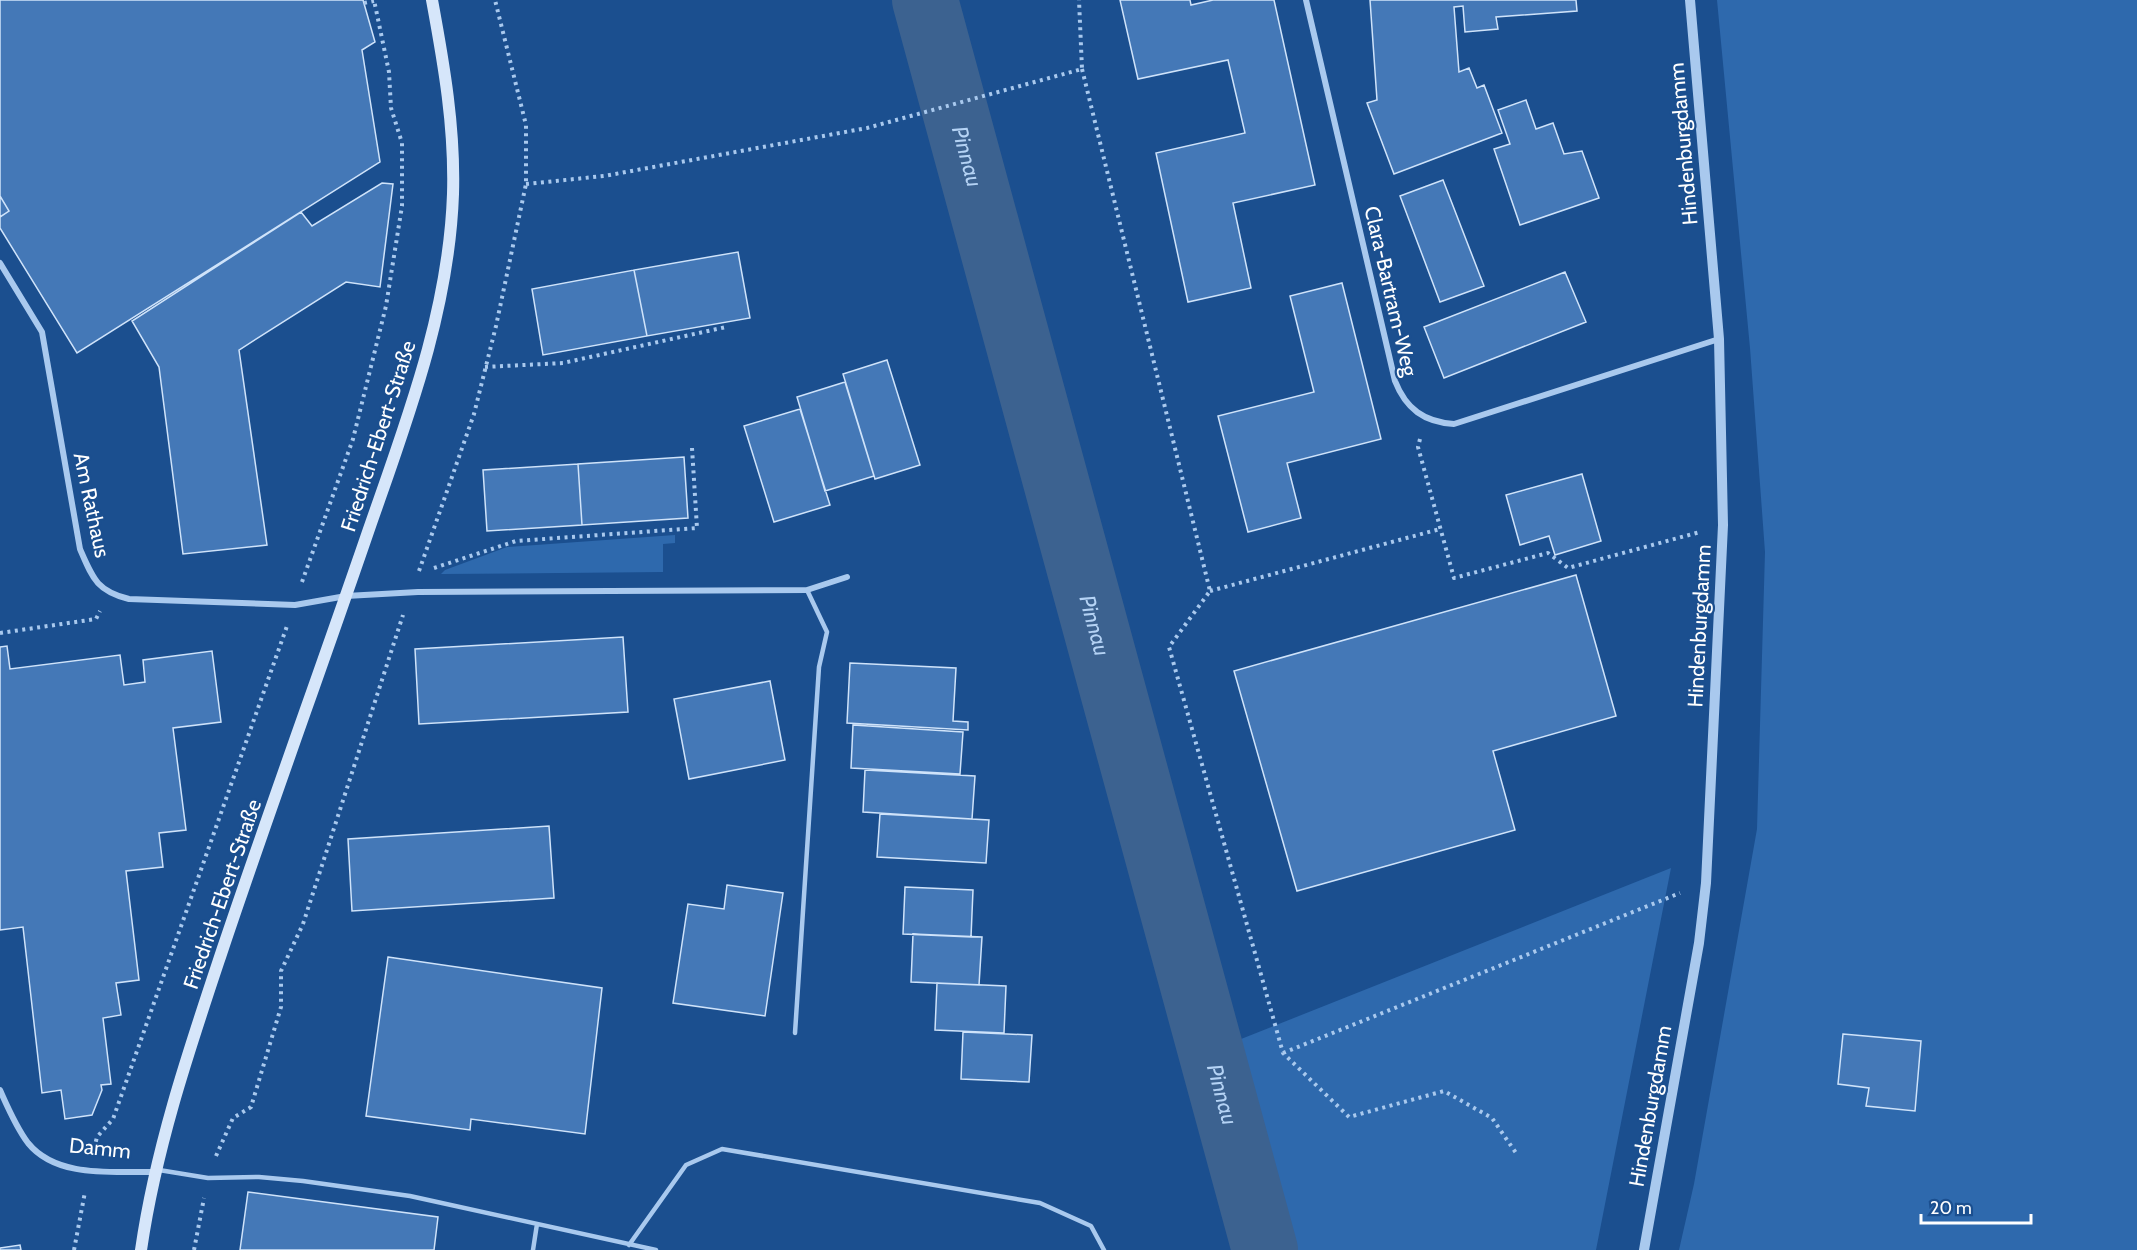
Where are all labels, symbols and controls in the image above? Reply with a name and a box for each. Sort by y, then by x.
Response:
street label: Hindenburgdamm [1663,62,1703,226]
water label: Pinnau [946,123,989,190]
street label: Clara-Bartram-Weg [1359,204,1423,379]
street label: Friedrich-Ebert-Straße [335,337,421,535]
street label: Am Rathaus [69,450,115,560]
street label: Hindenburgdamm [1682,544,1716,708]
water label: Pinnau [1074,592,1116,659]
street label: Friedrich-Ebert-Straße [178,796,266,992]
street label: Hindenburgdamm [1624,1023,1676,1189]
water label: Pinnau [1202,1061,1244,1128]
street label: Damm [68,1132,132,1164]
scale bar [1921,1187,2030,1225]
text: 20 m [1930,1197,1972,1219]

